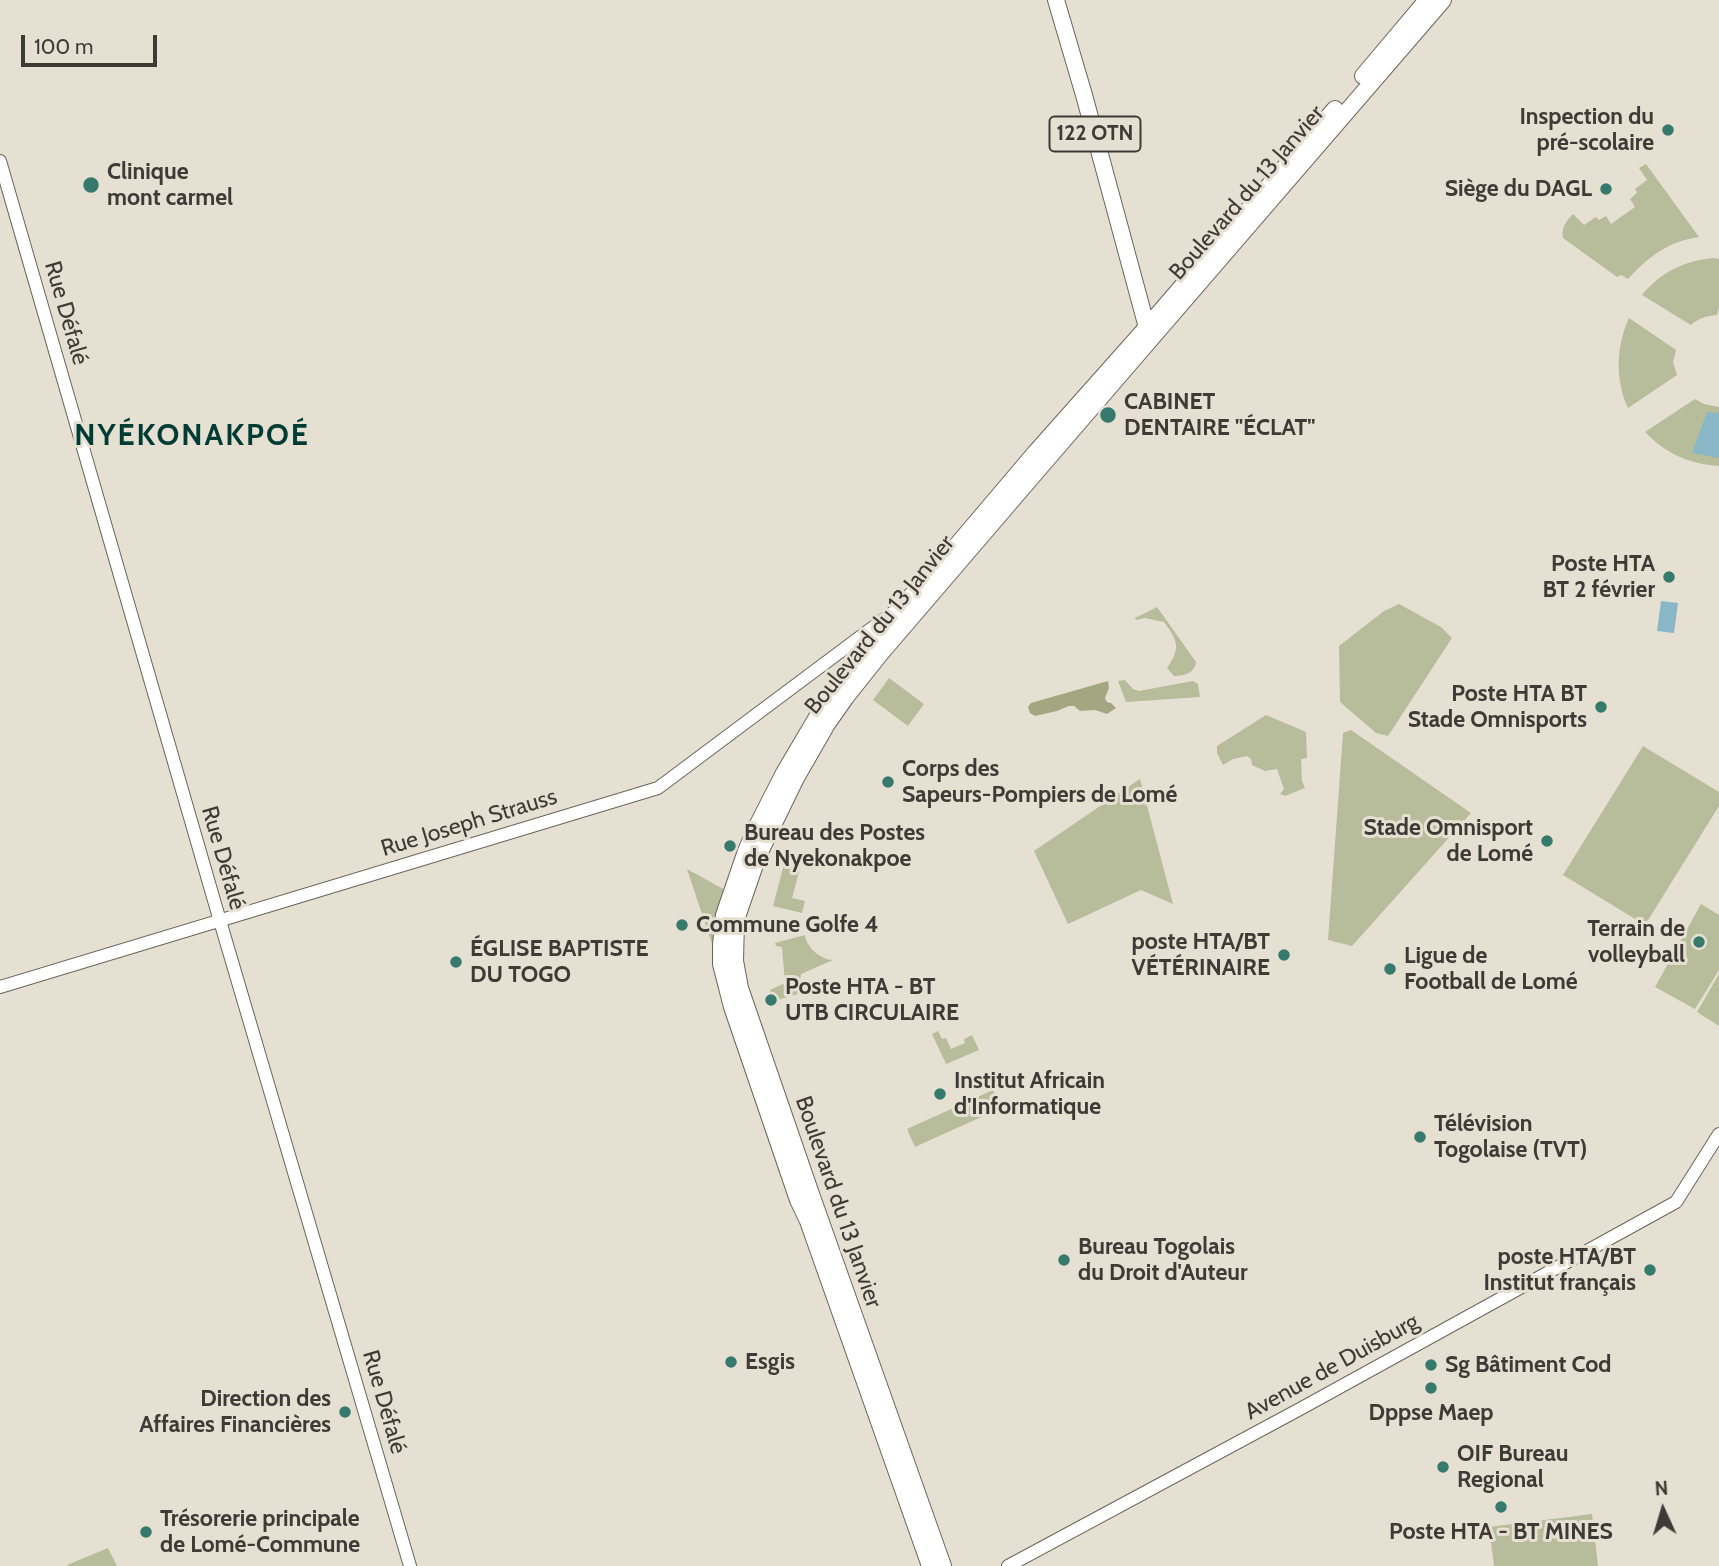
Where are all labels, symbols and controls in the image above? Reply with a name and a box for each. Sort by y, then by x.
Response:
scale bar [24,21,161,65]
text: 100 m [34,34,93,59]
street label: Boulevard du 13 Janvier [1164,100,1330,286]
place label: Inspection du pré-scolaire [1520,103,1654,157]
road number: 122 OTN [1050,116,1140,152]
marker: Inspection du pré-scolaire [1660,122,1676,138]
place label: Clinique mont carmel [107,158,233,212]
marker: Clinique mont carmel [81,175,101,195]
place label: Siège du DAGL [1445,175,1592,203]
marker: Siège du DAGL [1598,181,1614,197]
street label: Rue Défalé [38,258,94,368]
place label: CABINET DENTAIRE "ÉCLAT" [1124,388,1315,442]
marker: CABINET DENTAIRE "ÉCLAT" [1098,405,1118,425]
district label: NYÉKONAKPOÉ [76,418,308,454]
street label: Boulevard du 13 Janvier [799,530,961,720]
place label: Poste HTA BT 2 février [1542,550,1655,604]
marker: Poste HTA BT 2 février [1661,569,1677,585]
place label: Poste HTA BT Stade Omnisports [1408,680,1587,734]
marker: Poste HTA BT Stade Omnisports [1593,699,1609,715]
place label: Corps des Sapeurs-Pompiers de Lomé [902,755,1177,809]
marker: Corps des Sapeurs-Pompiers de Lomé [880,774,896,790]
street label: Rue Joseph Strauss [378,783,560,863]
street label: Rue Défalé [195,803,251,913]
place label: Stade Omnisport de Lomé [1363,814,1533,868]
place label: Bureau des Postes de Nyekonakpoe [744,819,925,873]
marker: Stade Omnisport de Lomé [1539,833,1555,849]
marker: Bureau des Postes de Nyekonakpoe [722,838,738,854]
place label: Commune Golfe 4 [696,911,878,939]
place label: Terrain de volleyball [1587,915,1685,969]
marker: Commune Golfe 4 [674,917,690,933]
place label: poste HTA/BT VÉTÉRINAIRE [1131,928,1270,982]
marker: Terrain de volleyball [1691,934,1707,950]
place label: ÉGLISE BAPTISTE DU TOGO [470,935,649,989]
place label: Ligue de Football de Lomé [1404,942,1578,996]
marker: poste HTA/BT VÉTÉRINAIRE [1276,947,1292,963]
marker: ÉGLISE BAPTISTE DU TOGO [448,954,464,970]
marker: Ligue de Football de Lomé [1382,961,1398,977]
place label: Poste HTA - BT UTB CIRCULAIRE [785,973,959,1027]
marker: Poste HTA - BT UTB CIRCULAIRE [763,992,779,1008]
place label: Institut Africain d'Informatique [954,1067,1105,1121]
marker: Institut Africain d'Informatique [932,1086,948,1102]
street label: Boulevard du 13 Janvier [789,1092,887,1312]
place label: Télévision Togolaise (TVT) [1434,1110,1587,1164]
marker: Télévision Togolaise (TVT) [1412,1129,1428,1145]
place label: Bureau Togolais du Droit d'Auteur [1078,1233,1248,1287]
place label: poste HTA/BT Institut français [1484,1243,1636,1297]
marker: Bureau Togolais du Droit d'Auteur [1056,1252,1072,1268]
marker: poste HTA/BT Institut français [1642,1262,1658,1278]
street label: Avenue de Duisburg [1240,1308,1424,1426]
street label: Rue Défalé [356,1347,412,1457]
place label: Esgis [745,1348,795,1376]
place label: Sg Bâtiment Cod [1445,1351,1611,1379]
marker: Esgis [723,1354,739,1370]
marker: Sg Bâtiment Cod [1423,1357,1439,1373]
marker: Dppse Maep [1423,1380,1439,1396]
place label: Direction des Affaires Financières [139,1385,331,1439]
place label: Dppse Maep [1369,1399,1493,1427]
marker: Direction des Affaires Financières [337,1404,353,1420]
place label: OIF Bureau Regional [1457,1440,1568,1494]
marker: OIF Bureau Regional [1435,1459,1451,1475]
north arrow [1628,1475,1698,1545]
text: N [1654,1477,1669,1500]
marker: Poste HTA - BT MINES [1493,1499,1509,1515]
place label: Trésorerie principale de Lomé-Commune [160,1505,360,1559]
place label: Poste HTA - BT MINES [1389,1518,1613,1546]
marker: Trésorerie principale de Lomé-Commune [138,1524,154,1540]

